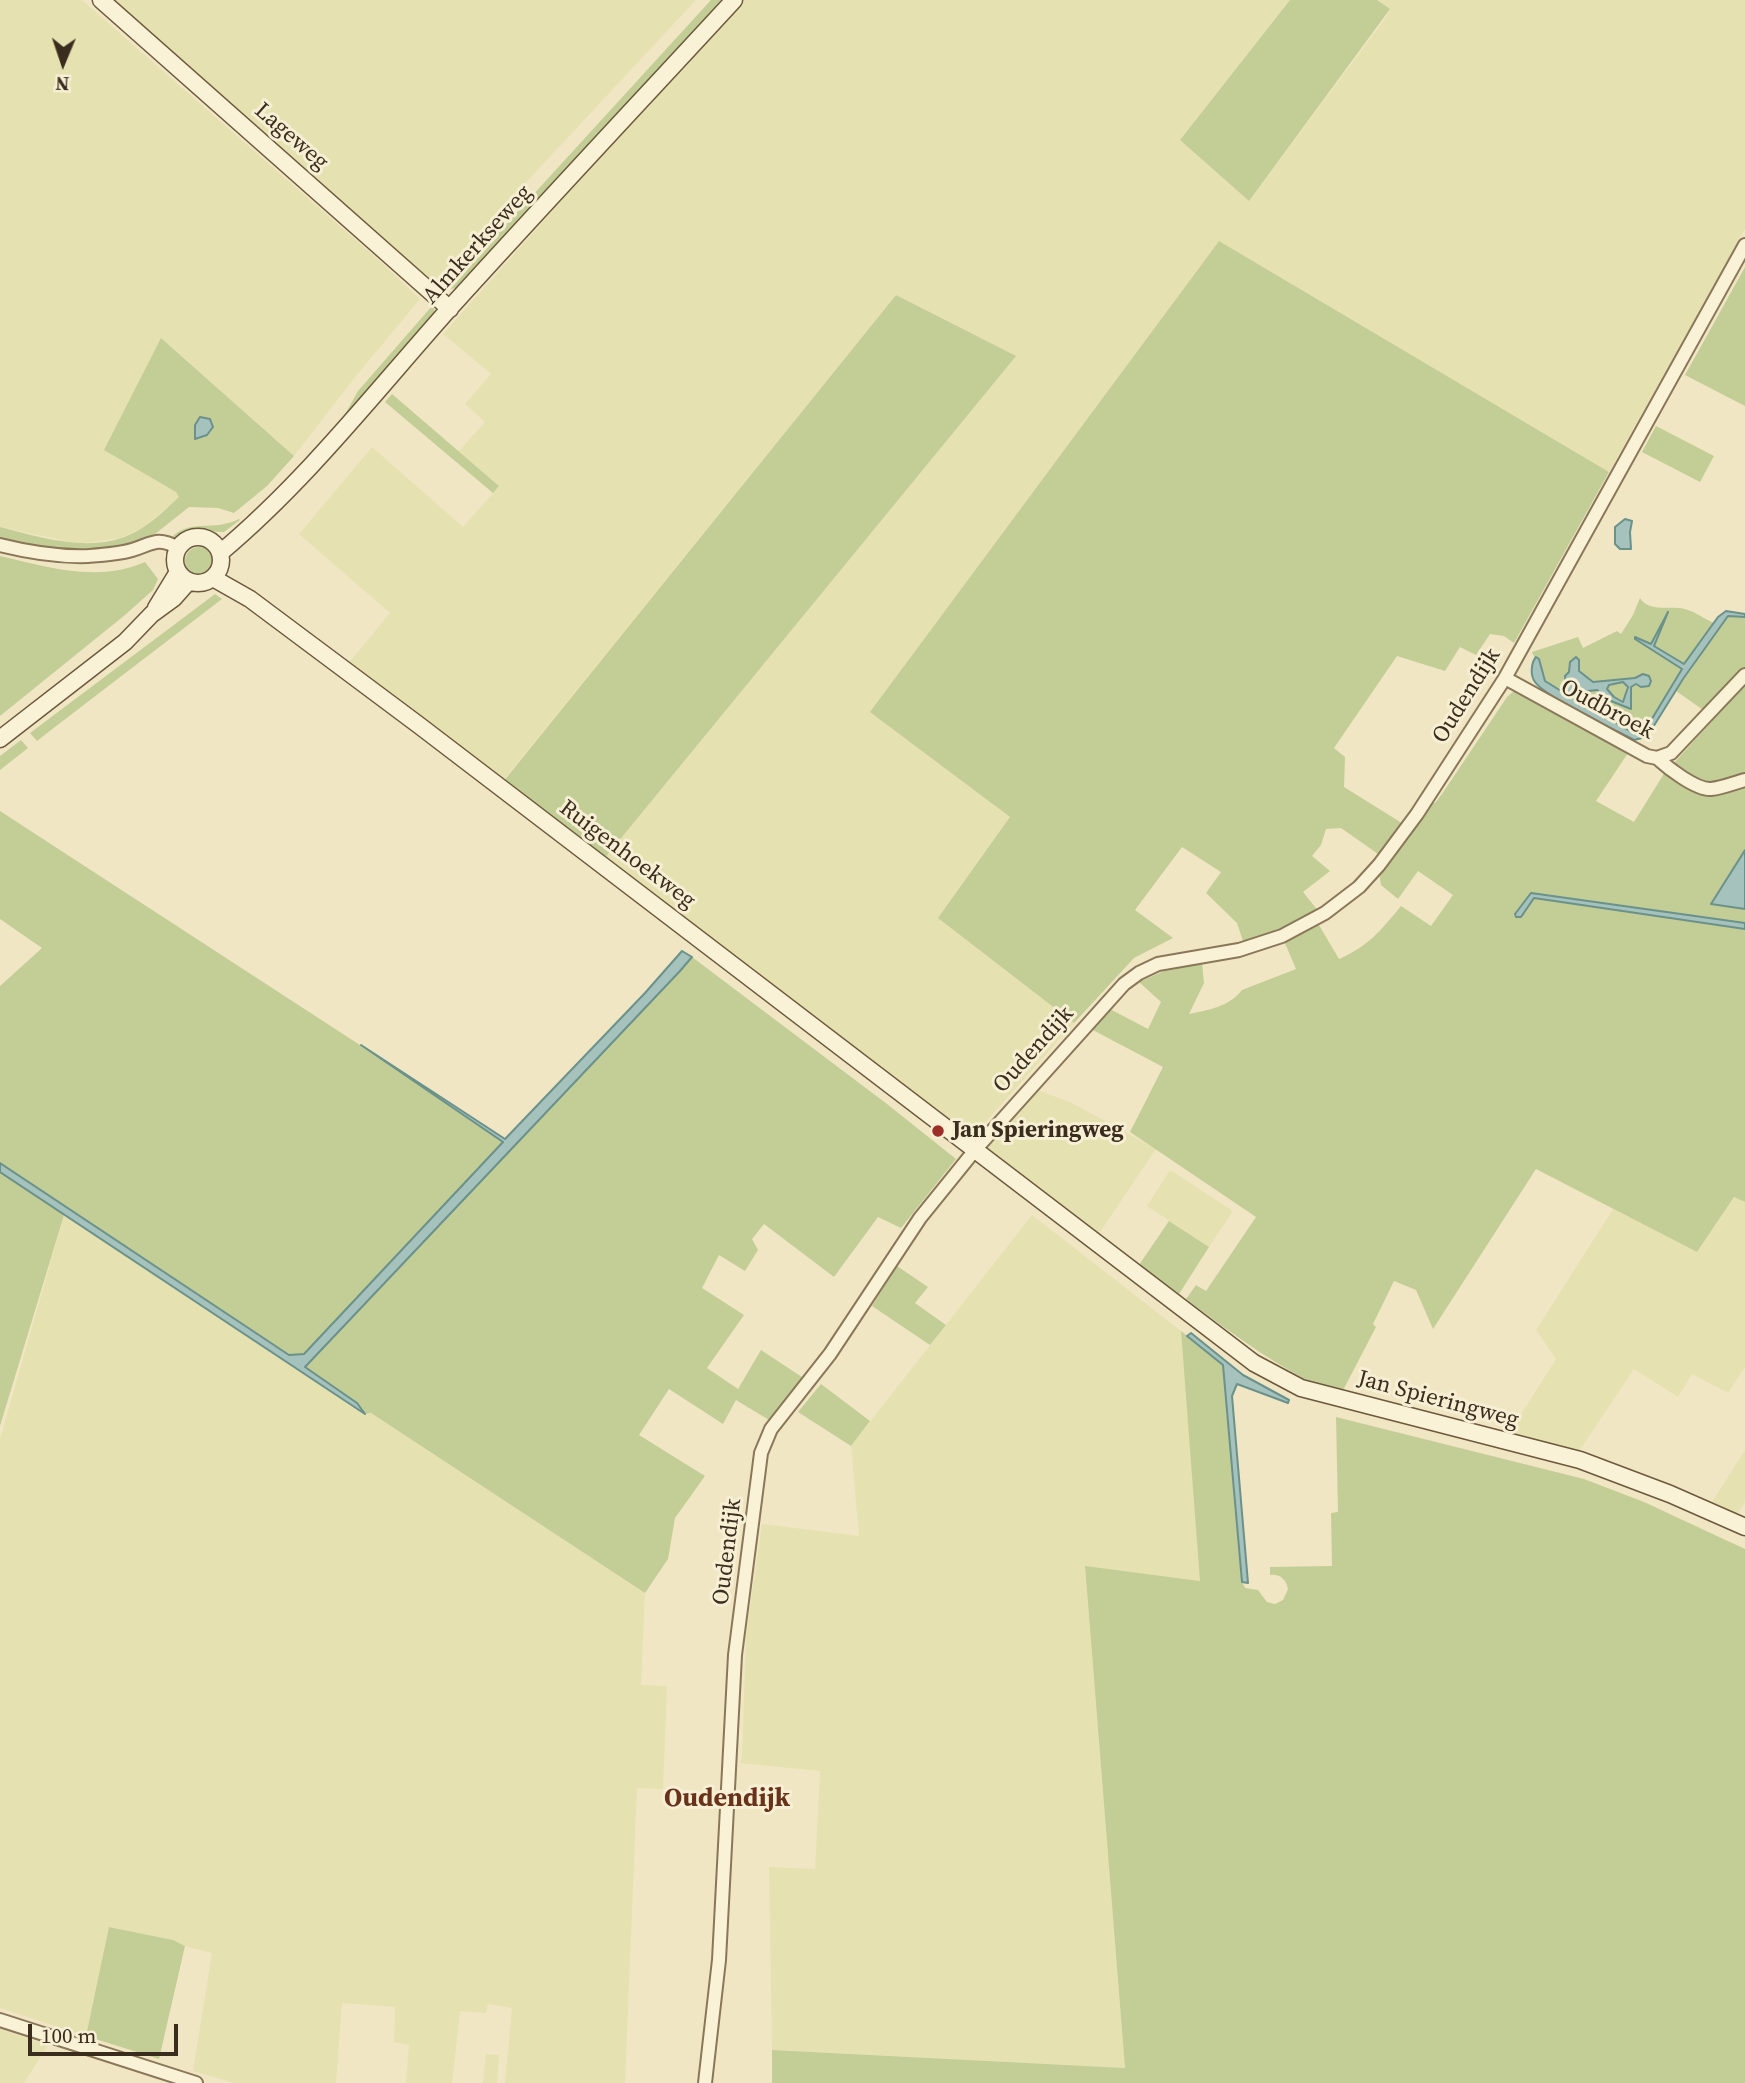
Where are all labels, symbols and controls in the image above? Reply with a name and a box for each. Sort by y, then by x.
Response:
north arrow [28,28,98,98]
text: N [55,71,70,97]
street label: Lageweg [248,97,334,177]
street label: Almkerkseweg [417,180,539,310]
street label: Oudendijk [1427,643,1507,749]
street label: Oudbroek [1556,674,1658,746]
street label: Ruigenhoekweg [553,795,701,915]
street label: Oudendijk [988,1001,1080,1099]
place label: Jan Spieringweg [952,1117,1124,1145]
marker: Jan Spieringweg [930,1123,946,1139]
street label: Jan Spieringweg [1354,1365,1522,1435]
street label: Oudendijk [708,1497,748,1607]
district label: Oudendijk [664,1783,790,1815]
scale bar [32,2010,182,2054]
text: 100 m [41,2021,96,2050]

